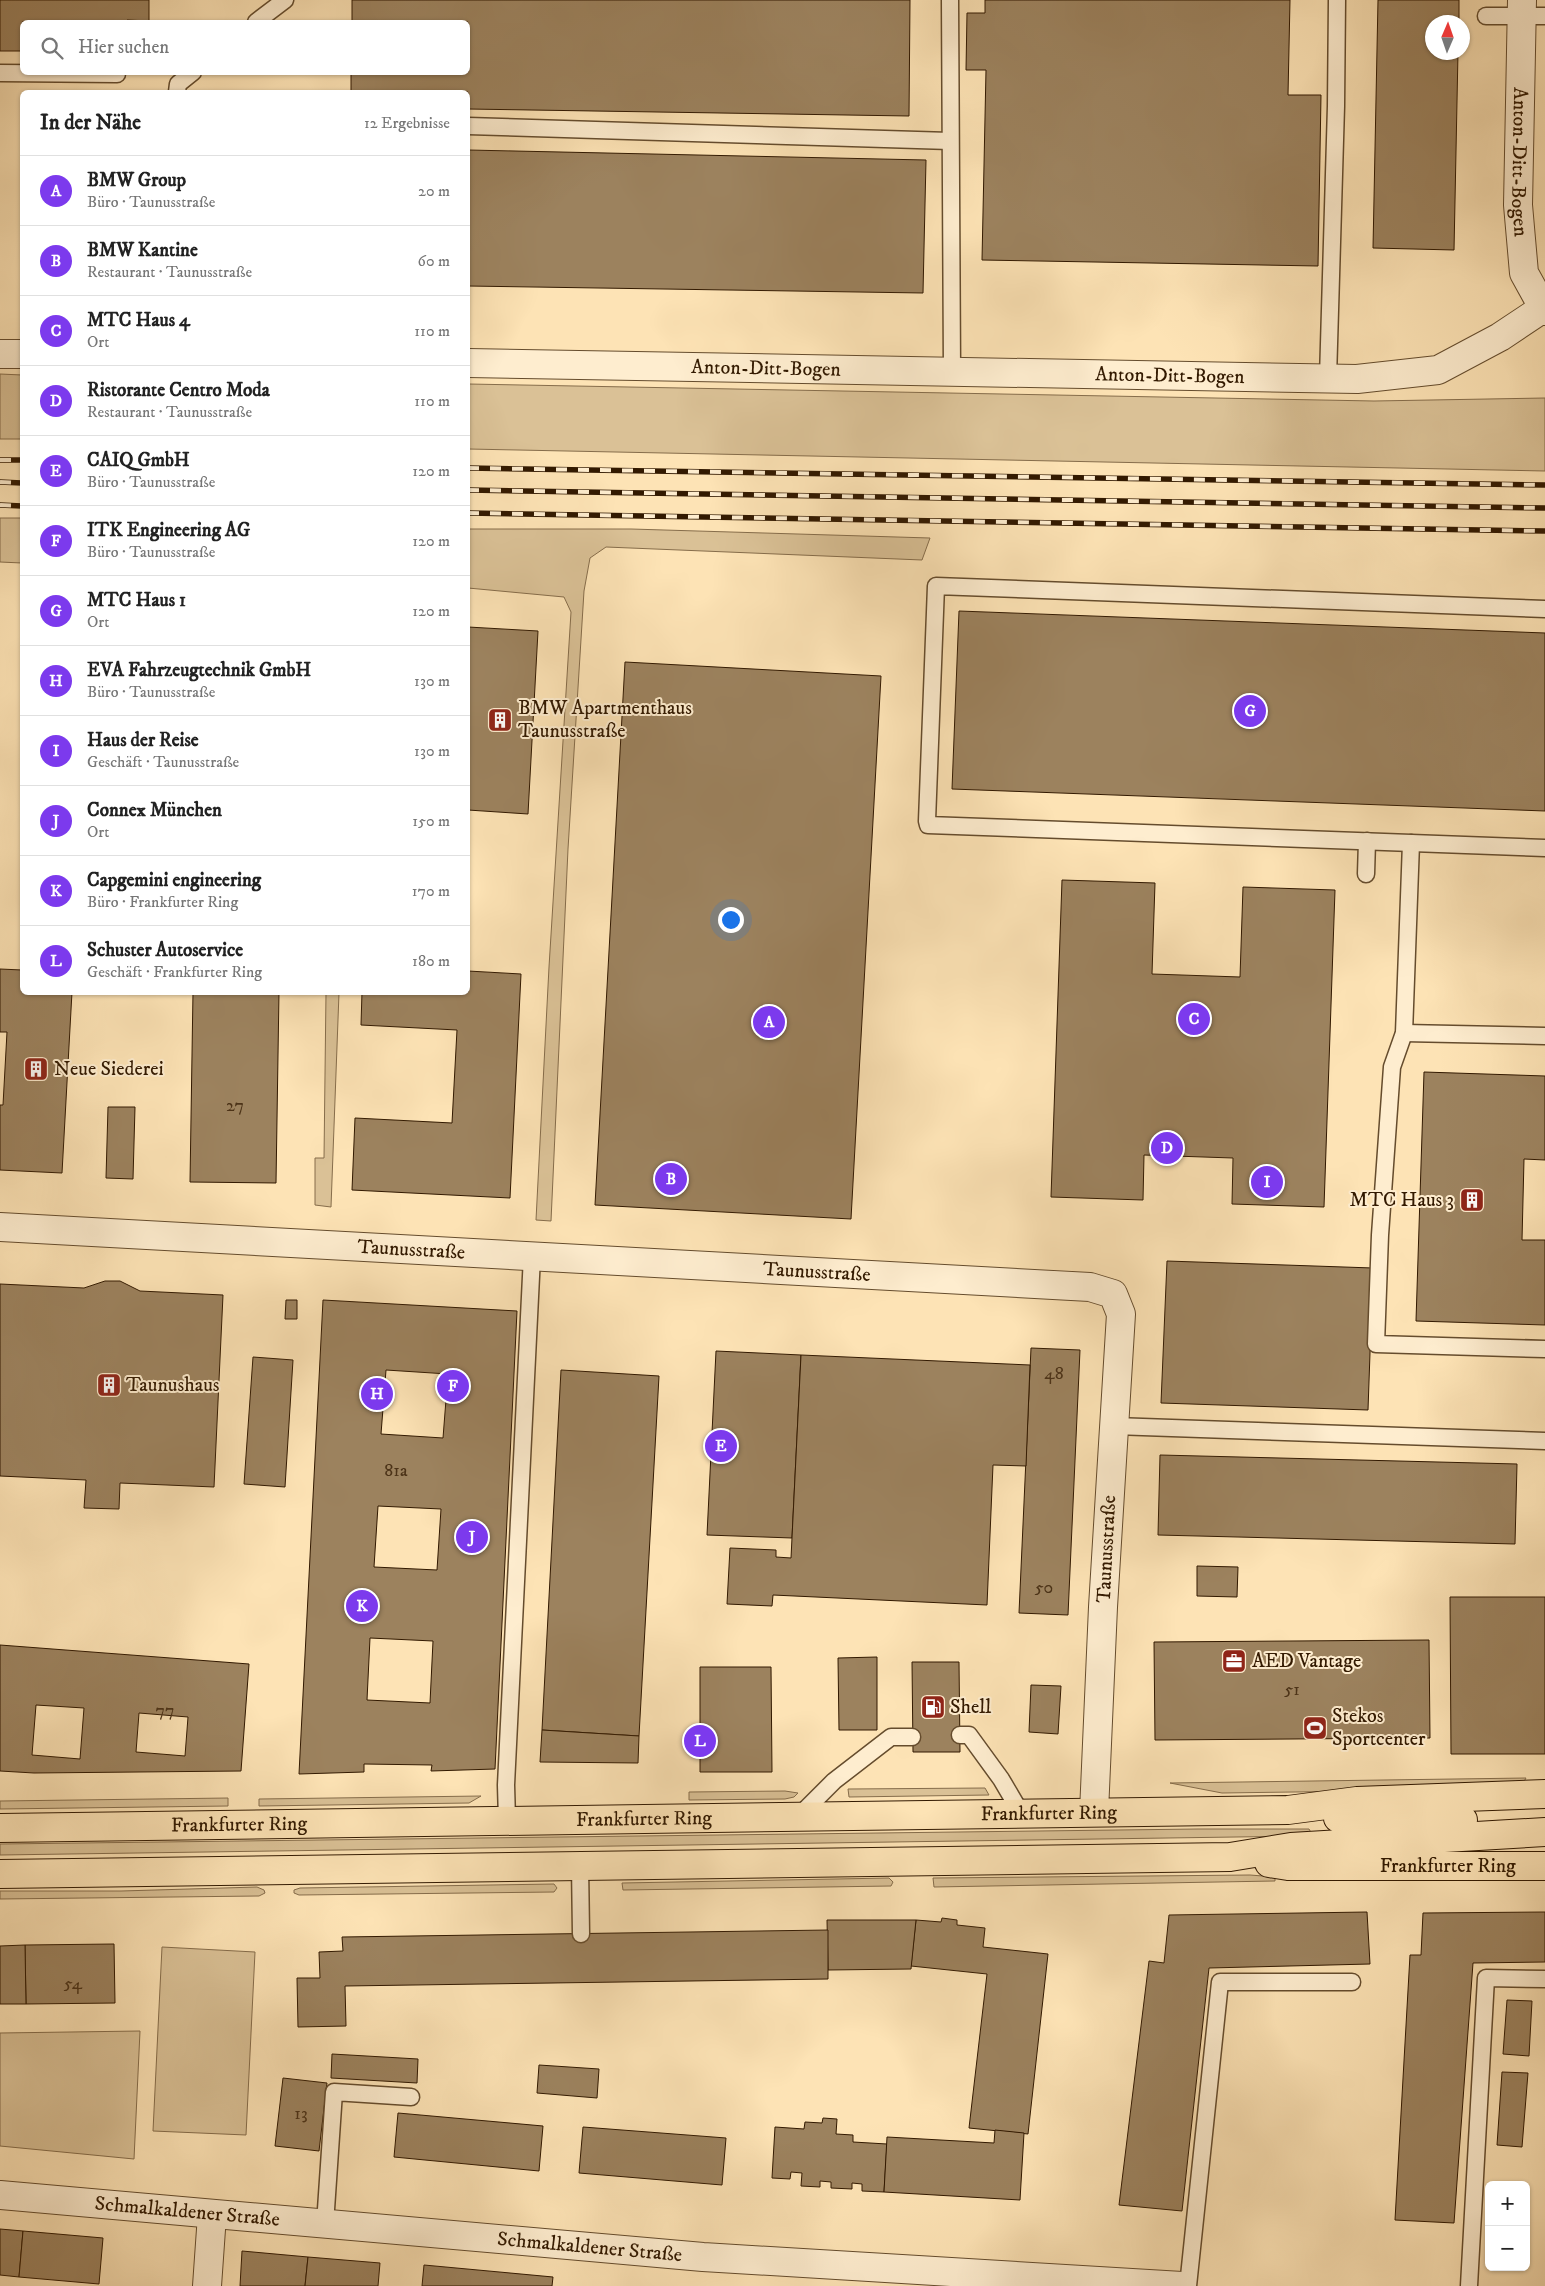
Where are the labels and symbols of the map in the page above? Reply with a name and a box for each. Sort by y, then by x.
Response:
north arrow [1425,15,1470,60]
street label: Anton-Ditt-Bogen [1505,87,1533,238]
street label: Anton-Ditt-Bogen [691,355,842,382]
street label: Anton-Ditt-Bogen [1095,362,1245,389]
pin: G [1234,692,1266,730]
place label: BMW Apartmenthaus Taunusstraße [518,696,692,744]
building icon: BMW Apartmenthaus Taunusstraße [487,707,513,733]
your location [718,907,744,933]
pin: C [1178,1000,1210,1038]
pin: A [753,1003,785,1041]
building icon: Neue Siederei [23,1056,49,1082]
place label: Neue Siederei [54,1057,164,1082]
house number: 27 [226,1095,244,1117]
pin: D [1151,1129,1183,1167]
pin: B [655,1160,687,1198]
pin: I [1251,1163,1283,1201]
building icon: MTC Haus 3 [1459,1187,1485,1213]
place label: MTC Haus 3 [1350,1188,1454,1213]
street label: Taunusstraße [357,1234,466,1265]
street label: Taunusstraße [762,1257,871,1287]
house number: 48 [1044,1363,1064,1385]
pin: F [437,1367,469,1405]
building icon: Taunushaus [96,1372,122,1398]
place label: Taunushaus [126,1373,220,1398]
pin: H [361,1375,393,1413]
pin: E [705,1427,737,1465]
house number: 81a [384,1460,408,1482]
street label: Taunusstraße [1092,1495,1122,1603]
pin: J [456,1518,488,1556]
house number: 50 [1035,1577,1053,1599]
pin: K [346,1587,378,1625]
office icon: AED Vantage [1221,1648,1247,1674]
place label: AED Vantage [1252,1649,1361,1674]
house number: 51 [1284,1679,1300,1701]
fuel station icon: Shell [920,1694,946,1720]
place label: Shell [950,1695,991,1720]
house number: 77 [156,1700,174,1722]
place label: Stekos Sportcenter [1332,1704,1426,1752]
sports icon: Stekos Sportcenter [1302,1715,1328,1741]
pin: L [684,1722,716,1760]
street label: Frankfurter Ring [981,1800,1117,1827]
street label: Frankfurter Ring [576,1806,712,1832]
street label: Frankfurter Ring [171,1811,308,1838]
street label: Frankfurter Ring [1380,1854,1516,1879]
house number: 54 [64,1973,83,1995]
house number: 13 [294,2103,308,2125]
street label: Schmalkaldener Straße [94,2191,281,2232]
street label: Schmalkaldener Straße [496,2226,683,2268]

